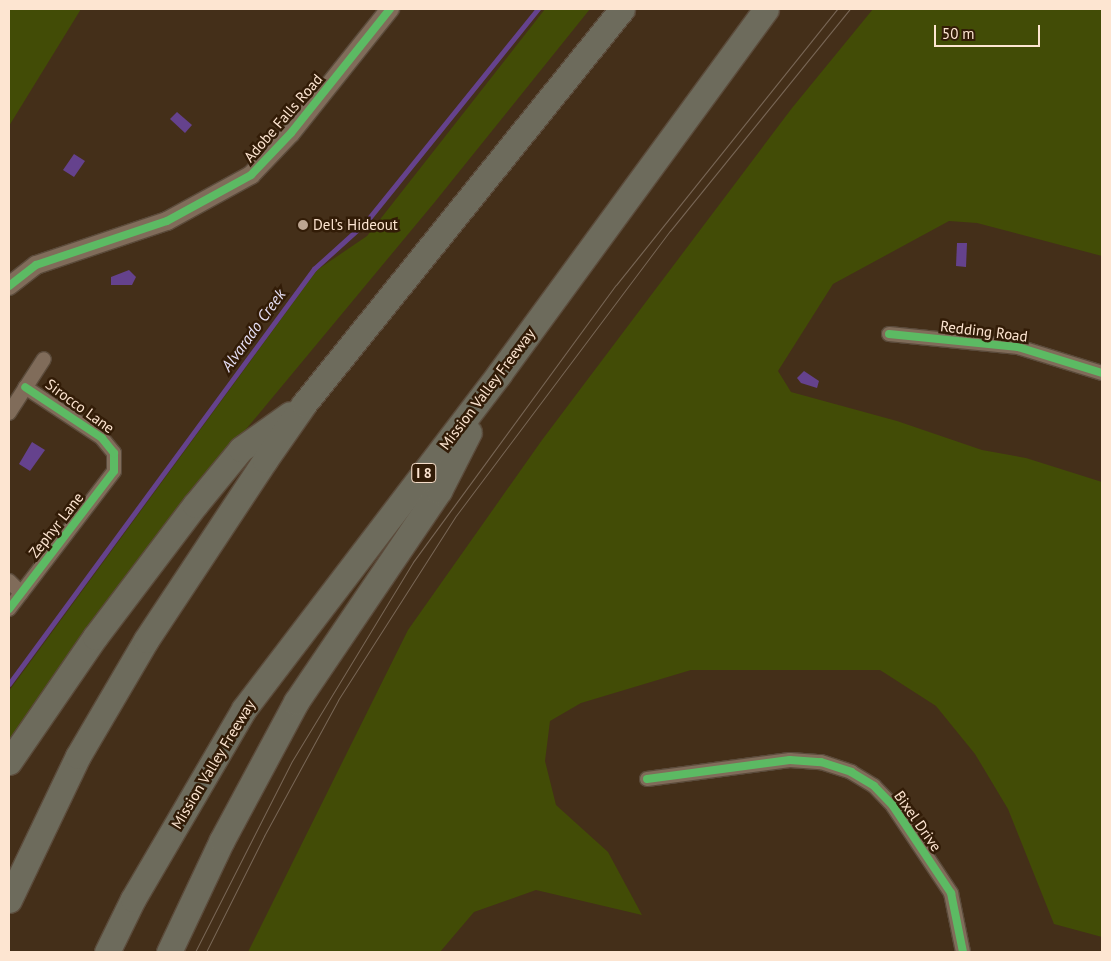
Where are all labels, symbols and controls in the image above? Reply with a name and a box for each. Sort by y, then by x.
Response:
scale bar [936,15,1042,47]
text: 50 m [942,24,975,43]
street label: Adobe Falls Road [240,70,326,166]
place label: Del’s Hideout [313,216,398,234]
marker: Del’s Hideout [297,219,309,231]
water label: Alvarado Creek [217,285,289,375]
street label: Redding Road [939,317,1029,345]
street label: Mission Valley Freeway [435,324,539,454]
street label: Sirocco Lane [42,375,118,437]
road number: I 8 [410,462,438,484]
street label: Zephyr Lane [25,489,87,561]
street label: Mission Valley Freeway [167,696,259,832]
street label: Bixel Drive [891,787,945,855]

